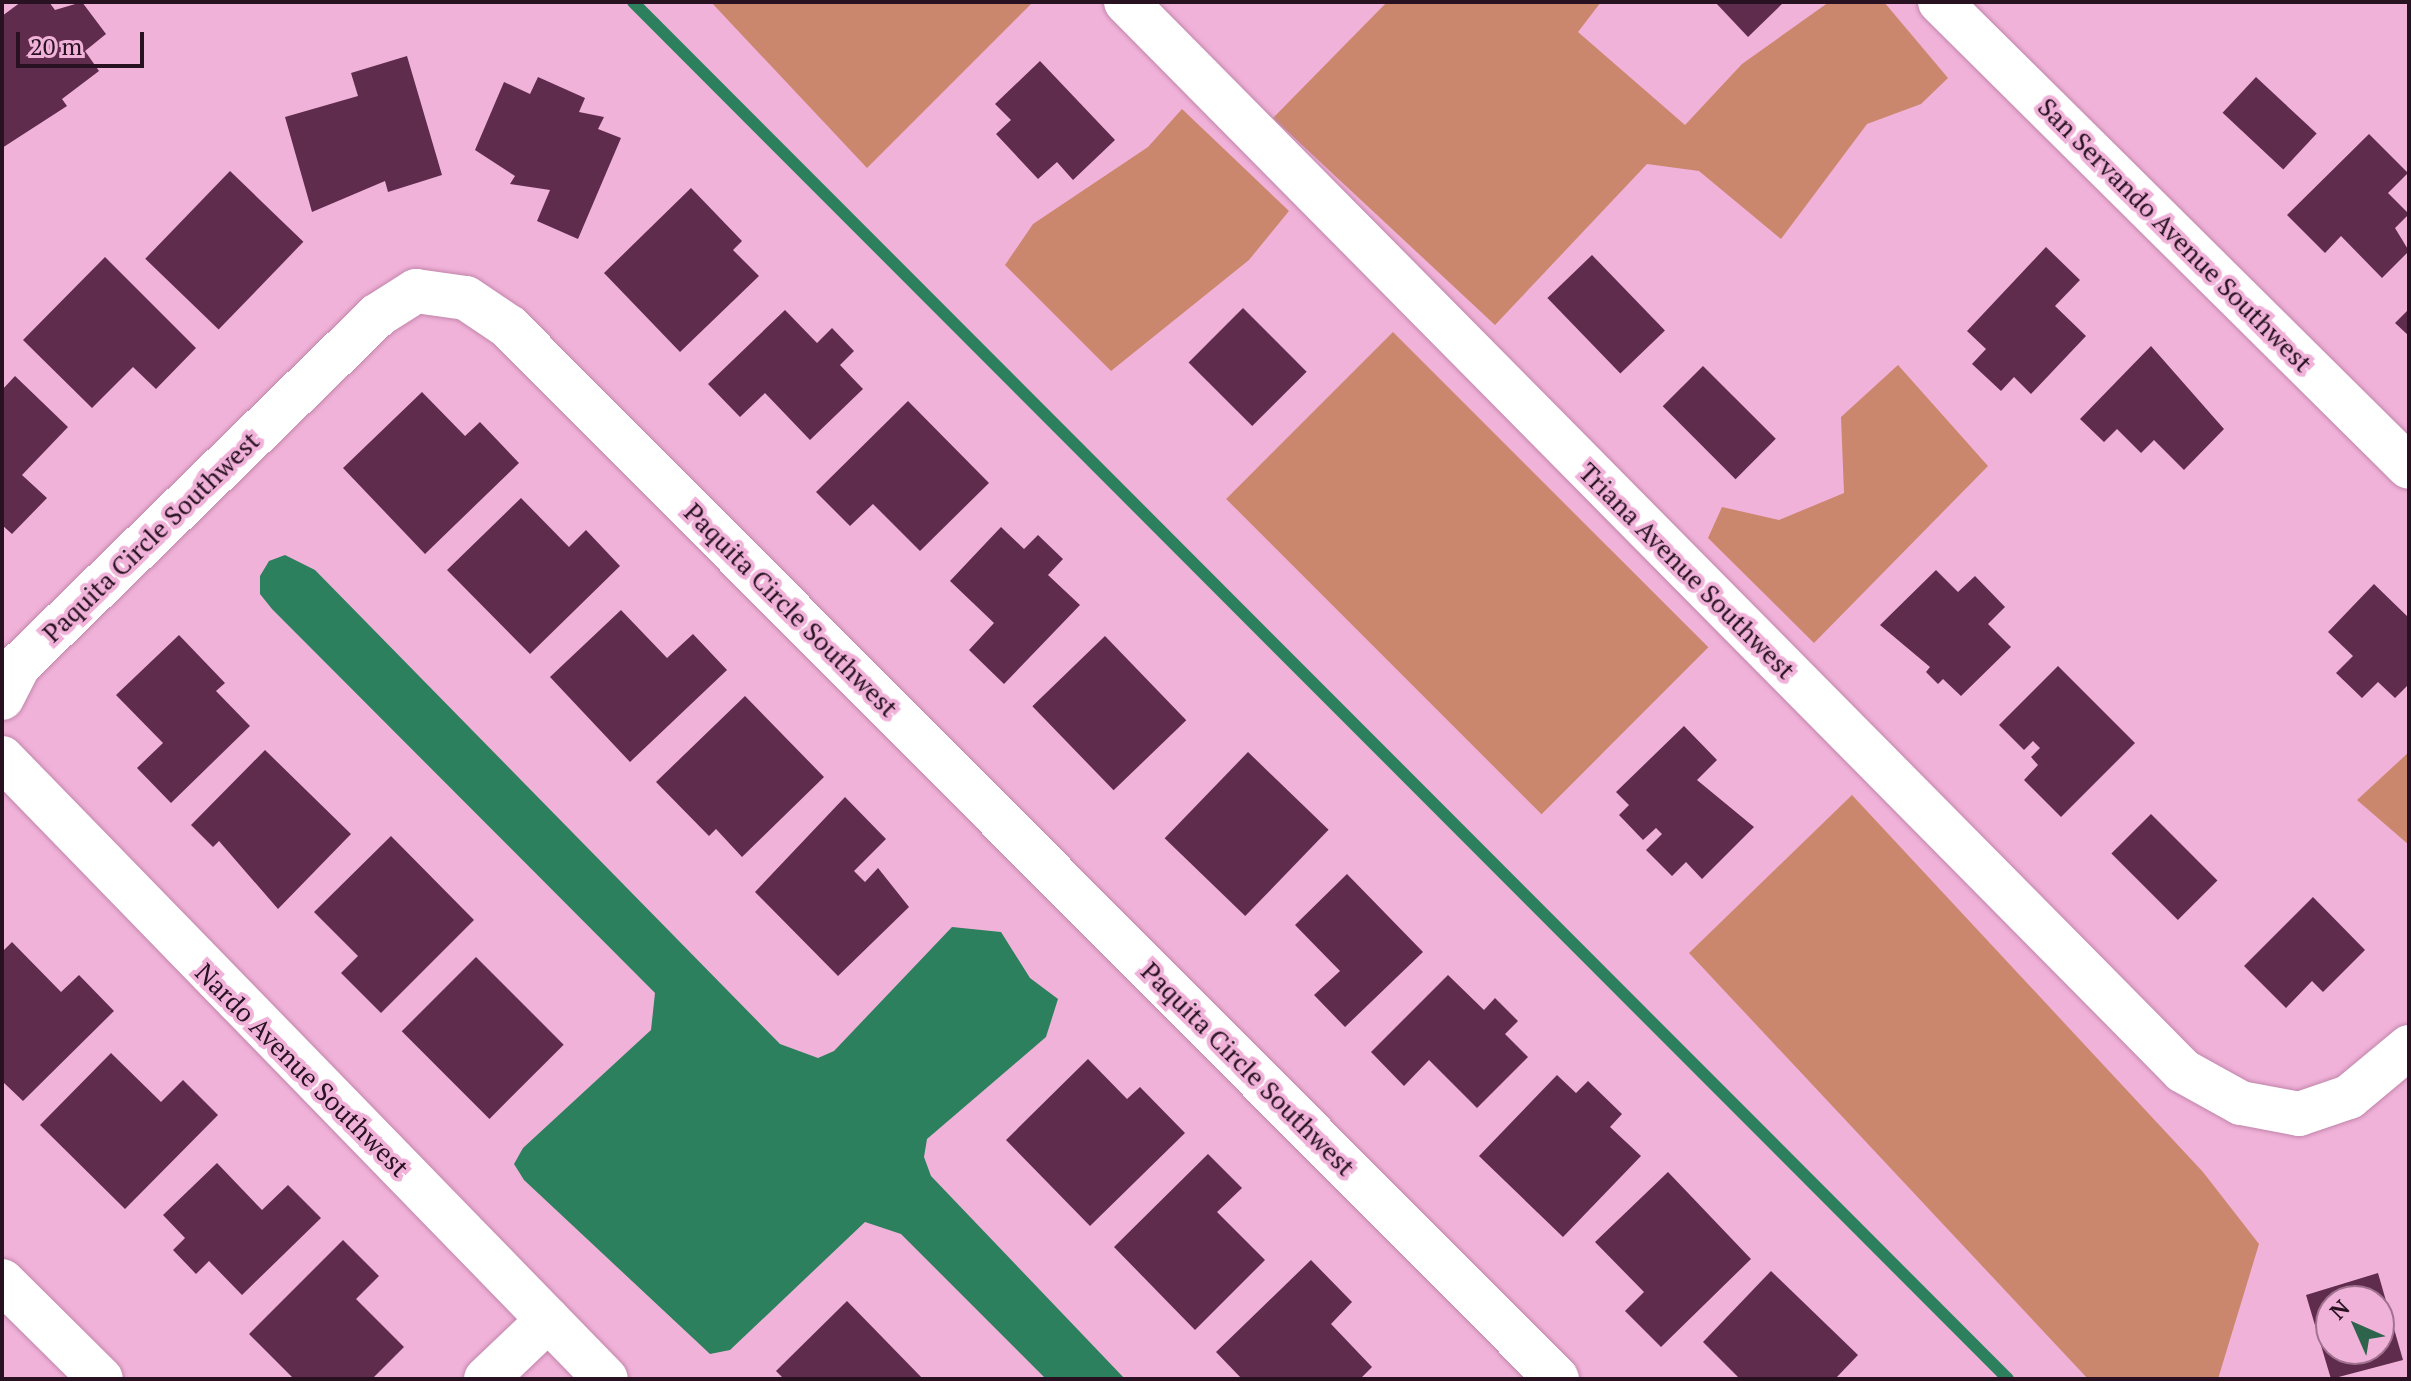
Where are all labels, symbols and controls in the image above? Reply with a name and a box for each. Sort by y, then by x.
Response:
scale bar [20,16,148,66]
text: 20 m [30,30,82,62]
street label: San Servando Avenue Southwest [2031,91,2319,379]
street label: Paquita Circle Southwest [36,425,266,649]
street label: Triana Avenue Southwest [1572,456,1802,686]
street label: Paquita Circle Southwest [678,497,904,723]
street label: Paquita Circle Southwest [1135,956,1361,1182]
street label: Nardo Avenue Southwest [189,957,415,1183]
north arrow [2315,1285,2395,1365]
text: N [2323,1293,2355,1325]

